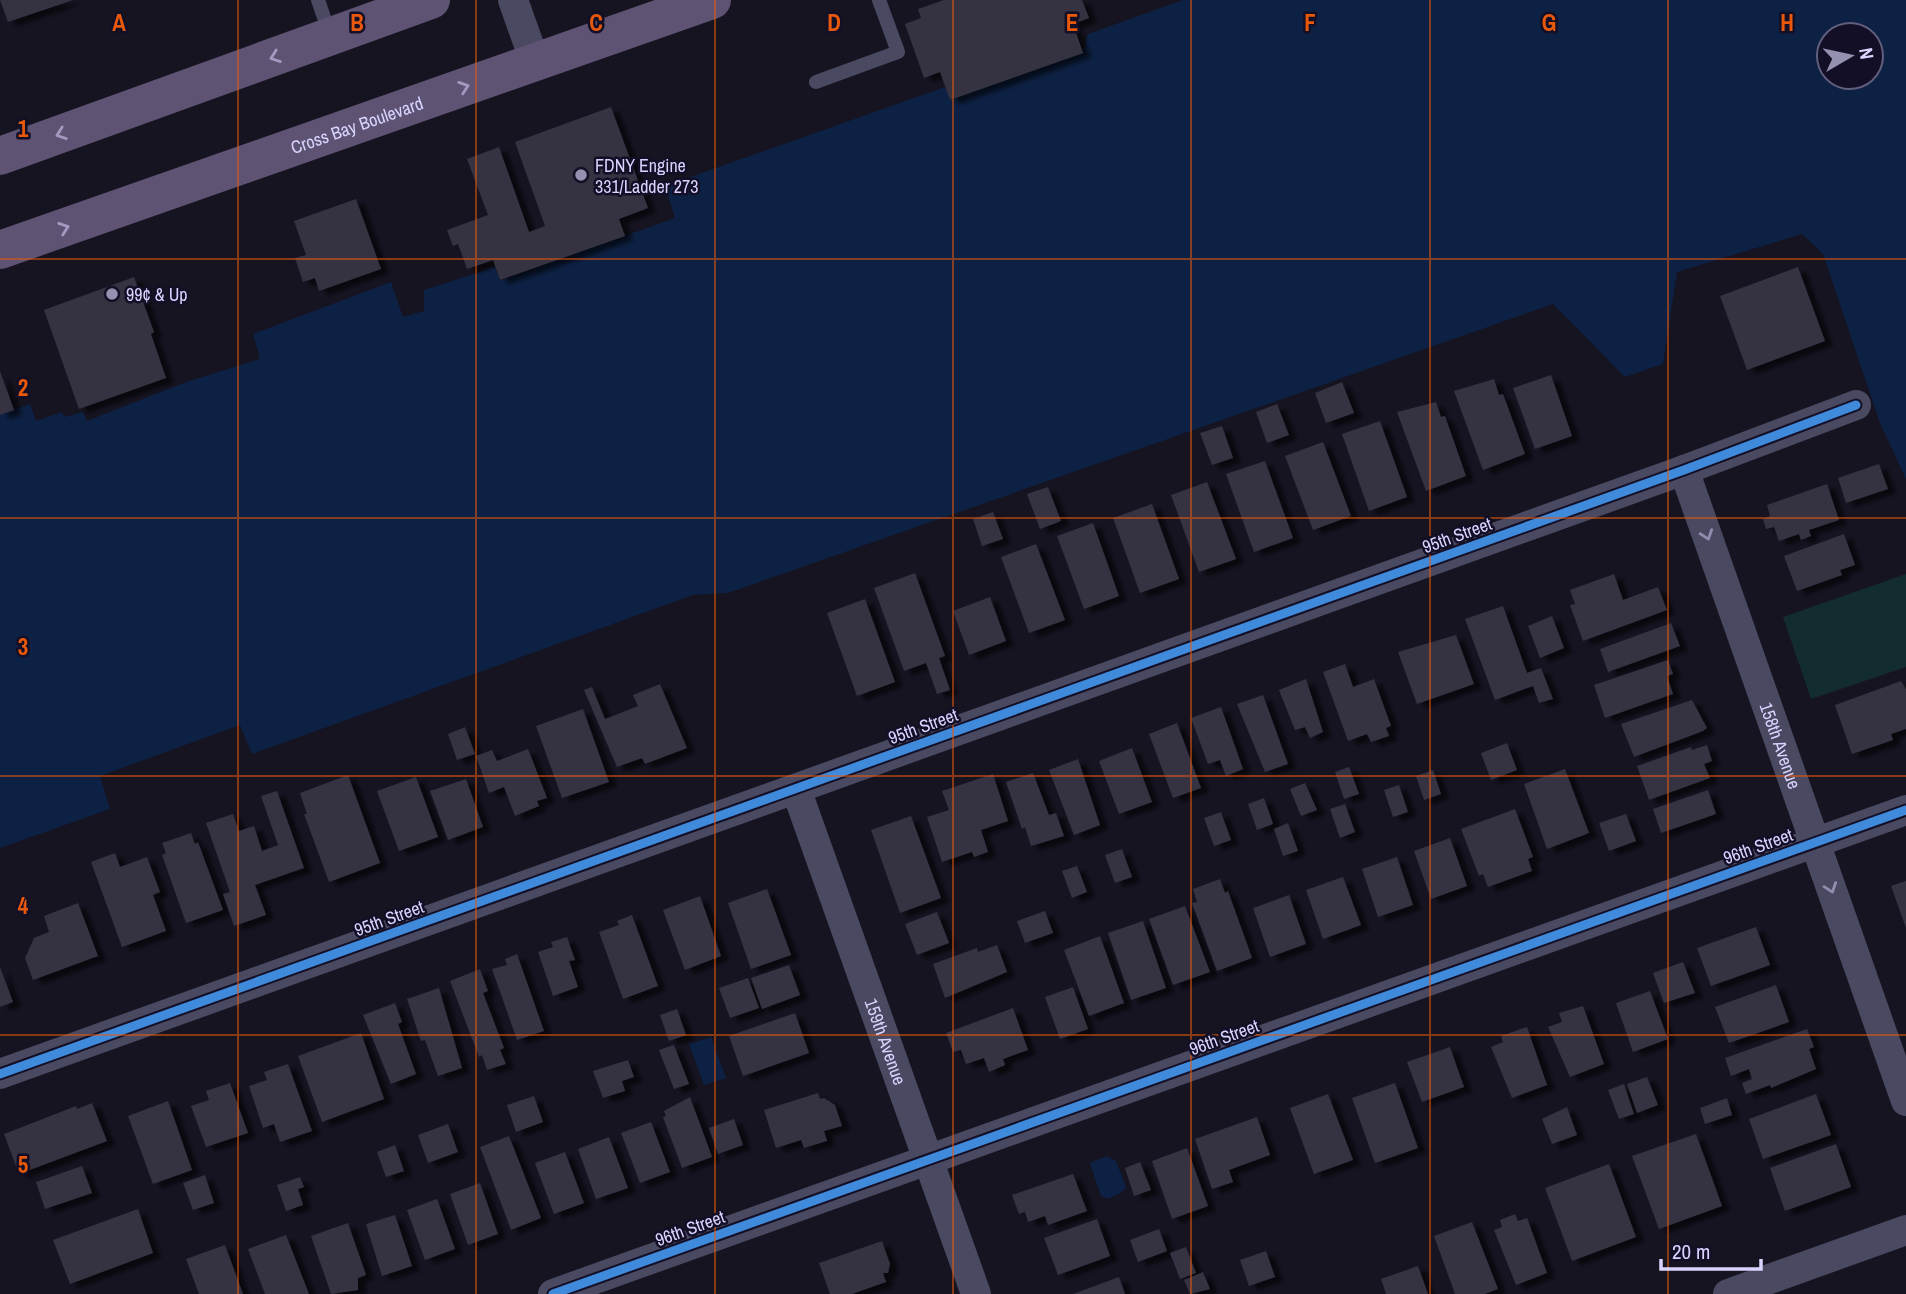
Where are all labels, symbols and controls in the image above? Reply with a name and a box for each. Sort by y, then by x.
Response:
text: A [112,7,126,38]
text: B [350,7,364,38]
text: C [589,7,603,38]
text: D [827,7,841,38]
text: E [1066,7,1078,38]
text: F [1304,7,1316,38]
text: G [1542,7,1556,38]
text: H [1780,7,1794,38]
north arrow [1815,21,1885,91]
text: N [1853,46,1881,61]
one-way arrow [269,49,282,63]
one-way arrow [457,81,469,95]
street label: Cross Bay Boulevard [287,90,426,160]
text: 1 [18,113,29,144]
one-way arrow [56,126,68,140]
place label: FDNY Engine 331/Ladder 273 [595,153,698,199]
marker: FDNY Engine 331/Ladder 273 [573,167,589,183]
one-way arrow [58,222,70,236]
place label: 99¢ & Up [126,282,188,307]
marker: 99¢ & Up [104,286,120,302]
text: 2 [18,372,28,403]
street label: 95th Street [1419,511,1495,559]
one-way arrow [1699,528,1713,540]
text: 3 [18,631,28,662]
street label: 158th Avenue [1754,699,1808,792]
street label: 95th Street [885,702,961,750]
street label: 96th Street [1720,822,1796,870]
one-way arrow [1823,882,1837,894]
text: 4 [18,890,29,921]
street label: 95th Street [351,894,427,942]
street label: 159th Avenue [859,995,913,1088]
street label: 96th Street [1186,1013,1262,1061]
text: 5 [18,1149,28,1180]
street label: 96th Street [652,1204,728,1252]
scale bar [1661,1228,1761,1272]
text: 20 m [1672,1237,1710,1266]

